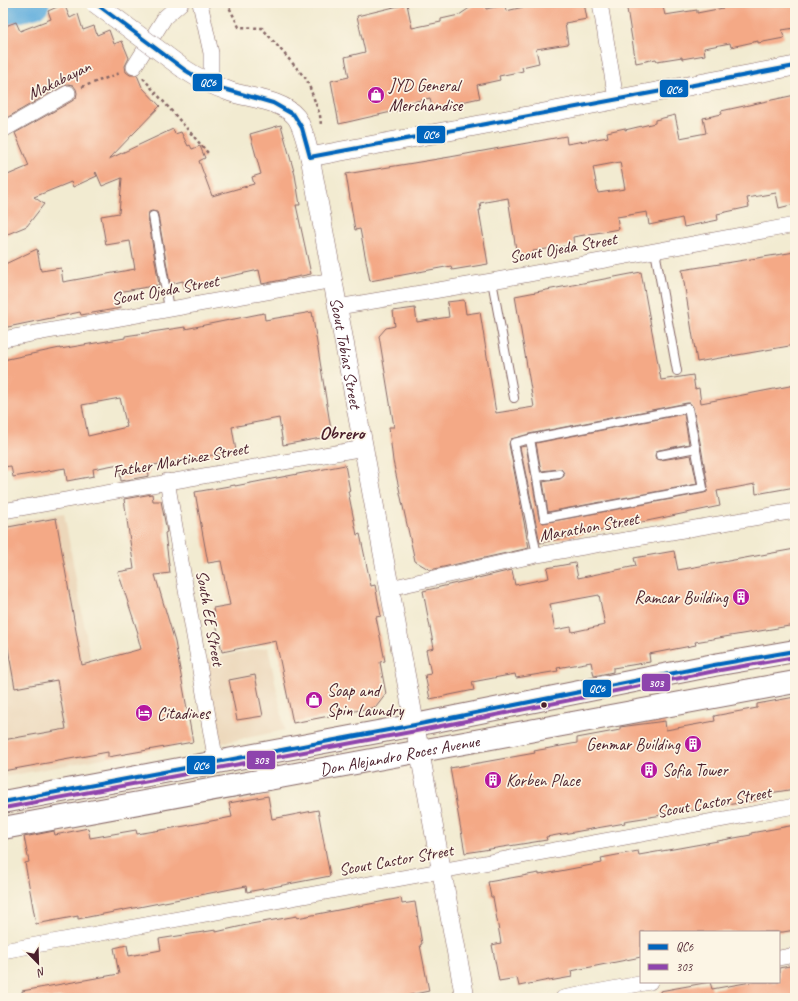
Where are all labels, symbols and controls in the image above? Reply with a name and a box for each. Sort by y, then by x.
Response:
street label: Makabayan [24,55,95,104]
line badge: QC6 [192,73,223,92]
text: QC6 [200,75,217,89]
place label: JYD General Merchandise [388,75,464,116]
line badge: QC6 [659,79,689,98]
text: QC6 [666,82,683,96]
shop icon: JYD General Merchandise [366,85,386,105]
line badge: QC6 [416,125,446,144]
text: QC6 [423,127,440,141]
street label: Scout Ojeda Street [508,228,620,268]
street label: Scout Ojeda Street [110,270,222,310]
street label: Scout Tobias Street [326,296,367,412]
district label: Obrero [320,421,367,445]
street label: Father Martinez Street [111,437,252,482]
street label: Marathon Street [538,508,643,546]
street label: South EE Street [191,569,229,670]
place label: Ramcar Building [634,587,729,608]
building icon: Ramcar Building [731,587,751,607]
line badge: 303 [641,673,671,692]
text: 303 [649,676,664,690]
line badge: QC6 [582,679,612,698]
place label: Soap and Spin Laundry [327,680,404,721]
text: QC6 [589,681,606,695]
shop icon: Soap and Spin Laundry [304,690,324,710]
unlabelled marker [539,700,549,710]
hotel icon: Citadines [134,703,154,723]
place label: Citadines [157,703,212,724]
street label: Don Alejandro Roces Avenue [318,730,482,780]
place label: Genmar Building [586,734,681,755]
building icon: Genmar Building [683,734,703,754]
line badge: 303 [246,750,276,770]
text: 303 [254,753,269,767]
line badge: QC6 [186,755,216,775]
text: QC6 [193,758,210,772]
building icon: Sofia Tower [639,760,659,780]
place label: Sofia Tower [662,760,729,781]
building icon: Korben Place [483,770,503,790]
place label: Korben Place [506,770,581,791]
street label: Scout Castor Street [655,781,775,822]
street label: Scout Castor Street [337,839,457,880]
legend [640,931,780,983]
text: QC6 [676,939,694,955]
north arrow [18,943,58,983]
text: 303 [676,959,694,975]
text: N [34,964,48,981]

